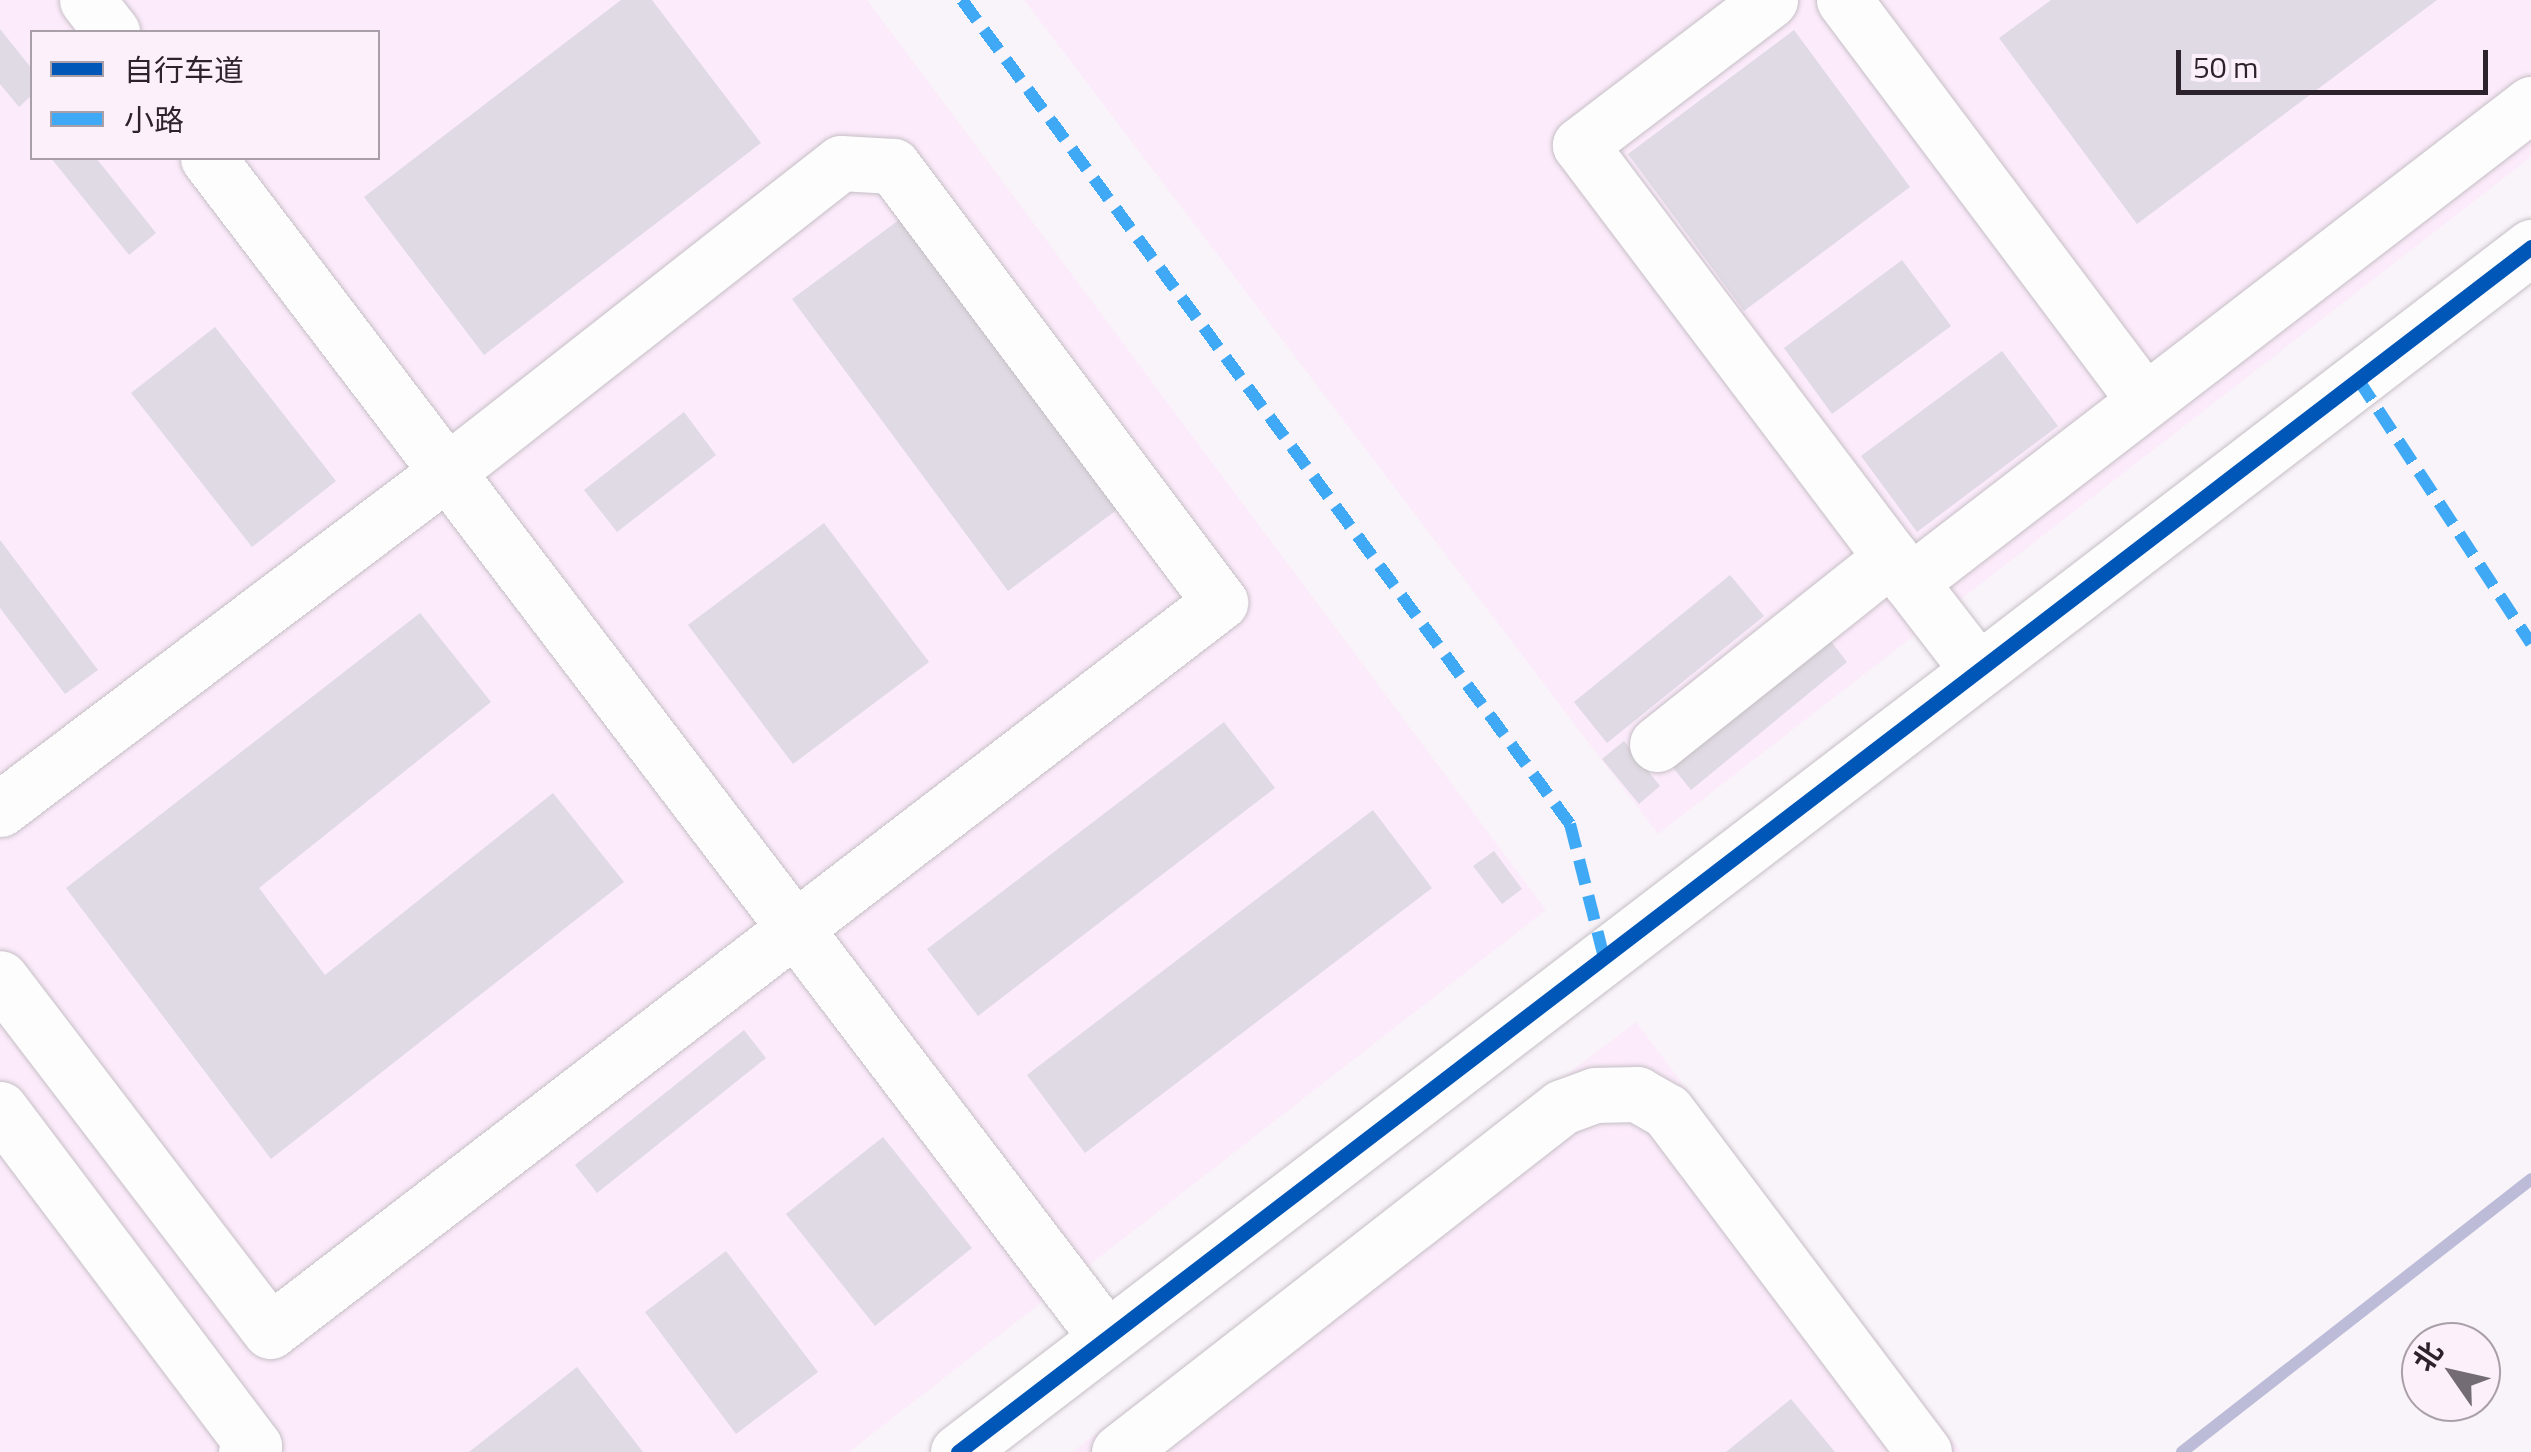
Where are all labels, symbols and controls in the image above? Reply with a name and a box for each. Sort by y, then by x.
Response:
legend [30,30,380,160]
scale bar [2181,30,2494,92]
text: 50 m [2193,44,2258,90]
text: 自行车道 [124,47,244,93]
text: 小路 [124,97,184,143]
north arrow [2401,1322,2501,1422]
text: 北 [2402,1332,2453,1380]

